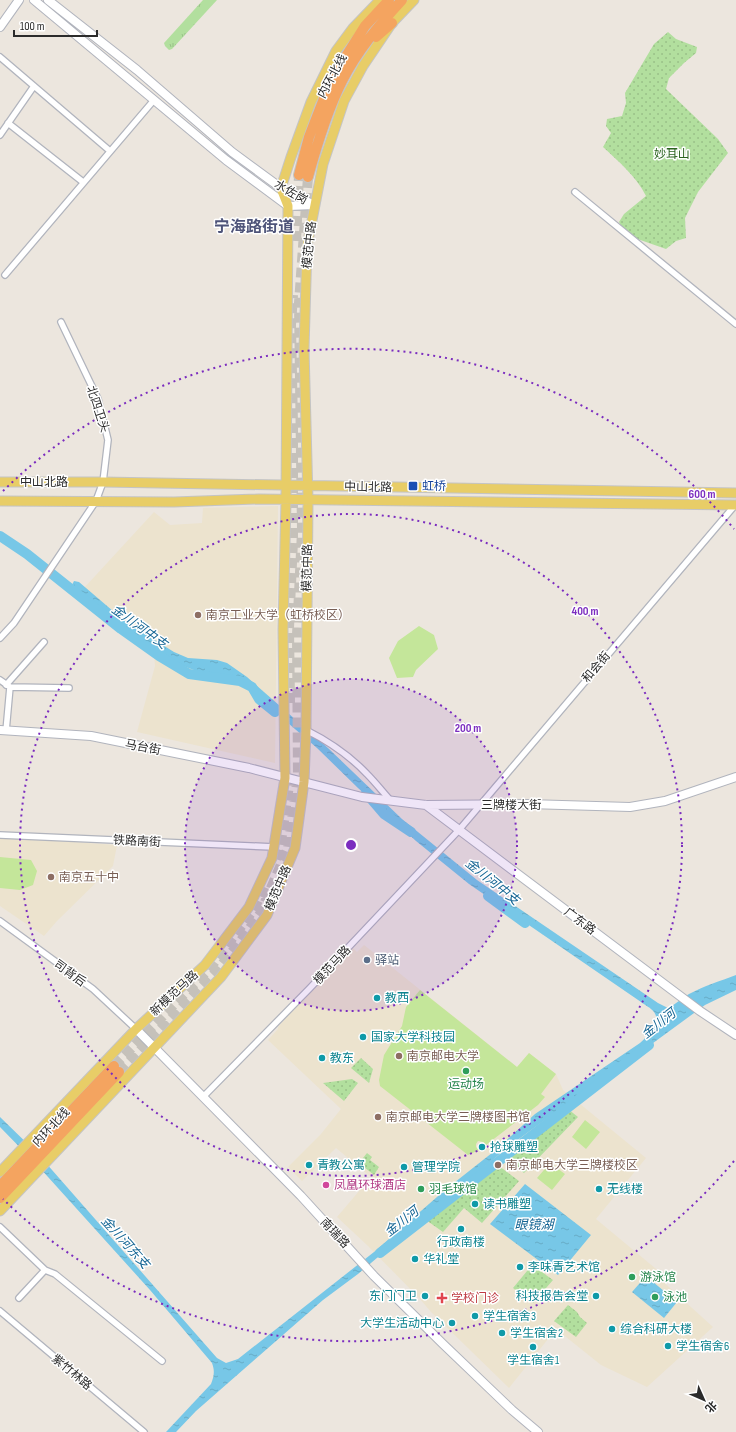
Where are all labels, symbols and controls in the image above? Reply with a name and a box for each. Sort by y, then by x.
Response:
scale bar [14,12,97,38]
text: 100 m [20,19,45,34]
street label: 内环北线 [315,52,350,101]
park label: 妙耳山 [654,147,690,162]
street label: 水佐岗 [271,177,310,208]
district label: 宁海路街道 [214,218,294,237]
street label: 模范中路 [300,220,319,270]
street label: 北四卫头 [83,384,112,434]
street label: 中山北路 [20,475,68,490]
place label: 虹桥 [422,479,446,494]
street label: 中山北路 [344,480,392,495]
marker: 虹桥 [407,480,419,492]
text: 600 m [689,487,715,502]
street label: 模范中路 [300,544,315,592]
water label: 金川河中支 [108,601,172,654]
text: 400 m [572,604,598,619]
place label: 南京工业大学（虹桥校区） [206,608,350,623]
marker: 南京工业大学（虹桥校区） [193,610,203,620]
street label: 和会街 [579,649,614,686]
text: 200 m [455,721,481,736]
street label: 马台街 [124,737,162,758]
street label: 三牌楼大街 [481,798,541,813]
street label: 铁路南街 [113,833,161,850]
centre of rings [344,838,358,852]
water label: 金川河中支 [462,855,524,910]
street label: 模范中路 [262,863,295,913]
place label: 南京五十中 [59,870,119,885]
marker: 南京五十中 [46,872,56,882]
street label: 广东路 [561,905,599,938]
street label: 模范马路 [311,943,354,988]
place label: 驿站 [375,953,399,968]
marker: 驿站 [362,955,372,965]
street label: 司背后 [51,957,89,990]
street label: 新模范马路 [147,967,201,1019]
place label: 教西 [385,991,409,1006]
marker: 教西 [372,993,382,1003]
water label: 金川河 [638,1004,681,1042]
place label: 国家大学科技园 [371,1030,455,1045]
marker: 国家大学科技园 [358,1032,368,1042]
place label: 南京邮电大学 [407,1049,479,1064]
place label: 教东 [330,1051,354,1066]
marker: 南京邮电大学 [394,1051,404,1061]
marker: 教东 [317,1053,327,1063]
marker: 运动场 [461,1066,471,1076]
place label: 运动场 [448,1077,484,1092]
street label: 内环北线 [30,1105,73,1150]
place label: 南京邮电大学三牌楼图书馆 [386,1110,530,1125]
marker: 南京邮电大学三牌楼图书馆 [373,1112,383,1122]
place label: 抢球雕塑 [490,1140,538,1155]
marker: 抢球雕塑 [477,1142,487,1152]
place label: 青教公寓 [317,1158,365,1173]
place label: 南京邮电大学三牌楼校区 [506,1158,638,1173]
marker: 青教公寓 [304,1160,314,1170]
place label: 管理学院 [412,1160,460,1175]
marker: 南京邮电大学三牌楼校区 [493,1160,503,1170]
marker: 管理学院 [399,1162,409,1172]
place label: 凤凰环球酒店 [334,1178,406,1193]
marker: 凤凰环球酒店 [321,1180,331,1190]
place label: 羽毛球馆 [429,1182,477,1197]
place label: 无线楼 [607,1182,643,1197]
marker: 羽毛球馆 [416,1184,426,1194]
marker: 无线楼 [594,1184,604,1194]
place label: 读书雕塑 [483,1197,531,1212]
marker: 读书雕塑 [470,1199,480,1209]
water label: 金川河 [381,1202,424,1240]
water label: 金川河东支 [98,1213,154,1274]
street label: 南瑞路 [317,1215,352,1252]
water label: 眼镜湖 [514,1217,555,1233]
marker: 行政南楼 [456,1224,466,1234]
place label: 行政南楼 [437,1235,485,1250]
place label: 华礼堂 [423,1252,459,1267]
marker: 华礼堂 [410,1254,420,1264]
place label: 李味青艺术馆 [528,1260,600,1275]
marker: 李味青艺术馆 [515,1262,525,1272]
place label: 游泳馆 [640,1270,676,1285]
marker: 游泳馆 [627,1272,637,1282]
place label: 东门门卫 [369,1289,417,1304]
place label: 科技报告会堂 [516,1289,588,1304]
place label: 泳池 [663,1290,687,1305]
marker: 东门门卫 [420,1291,430,1301]
place label: 学校门诊 [451,1291,499,1306]
marker: 科技报告会堂 [591,1291,601,1301]
marker: 学校门诊 [436,1292,448,1304]
marker: 泳池 [650,1292,660,1302]
place label: 学生宿舍3 [483,1309,536,1324]
marker: 学生宿舍3 [470,1311,480,1321]
place label: 大学生活动中心 [360,1316,444,1331]
marker: 大学生活动中心 [447,1318,457,1328]
place label: 综合科研大楼 [620,1322,692,1337]
marker: 综合科研大楼 [607,1324,617,1334]
place label: 学生宿舍2 [510,1326,563,1341]
marker: 学生宿舍2 [497,1328,507,1338]
place label: 学生宿舍6 [676,1339,729,1354]
marker: 学生宿舍6 [663,1341,673,1351]
marker: 学生宿舍1 [528,1342,538,1352]
street label: 紫竹林路 [48,1351,95,1394]
place label: 学生宿舍1 [507,1353,560,1368]
north arrow [684,1380,724,1420]
text: 北 [702,1398,719,1415]

